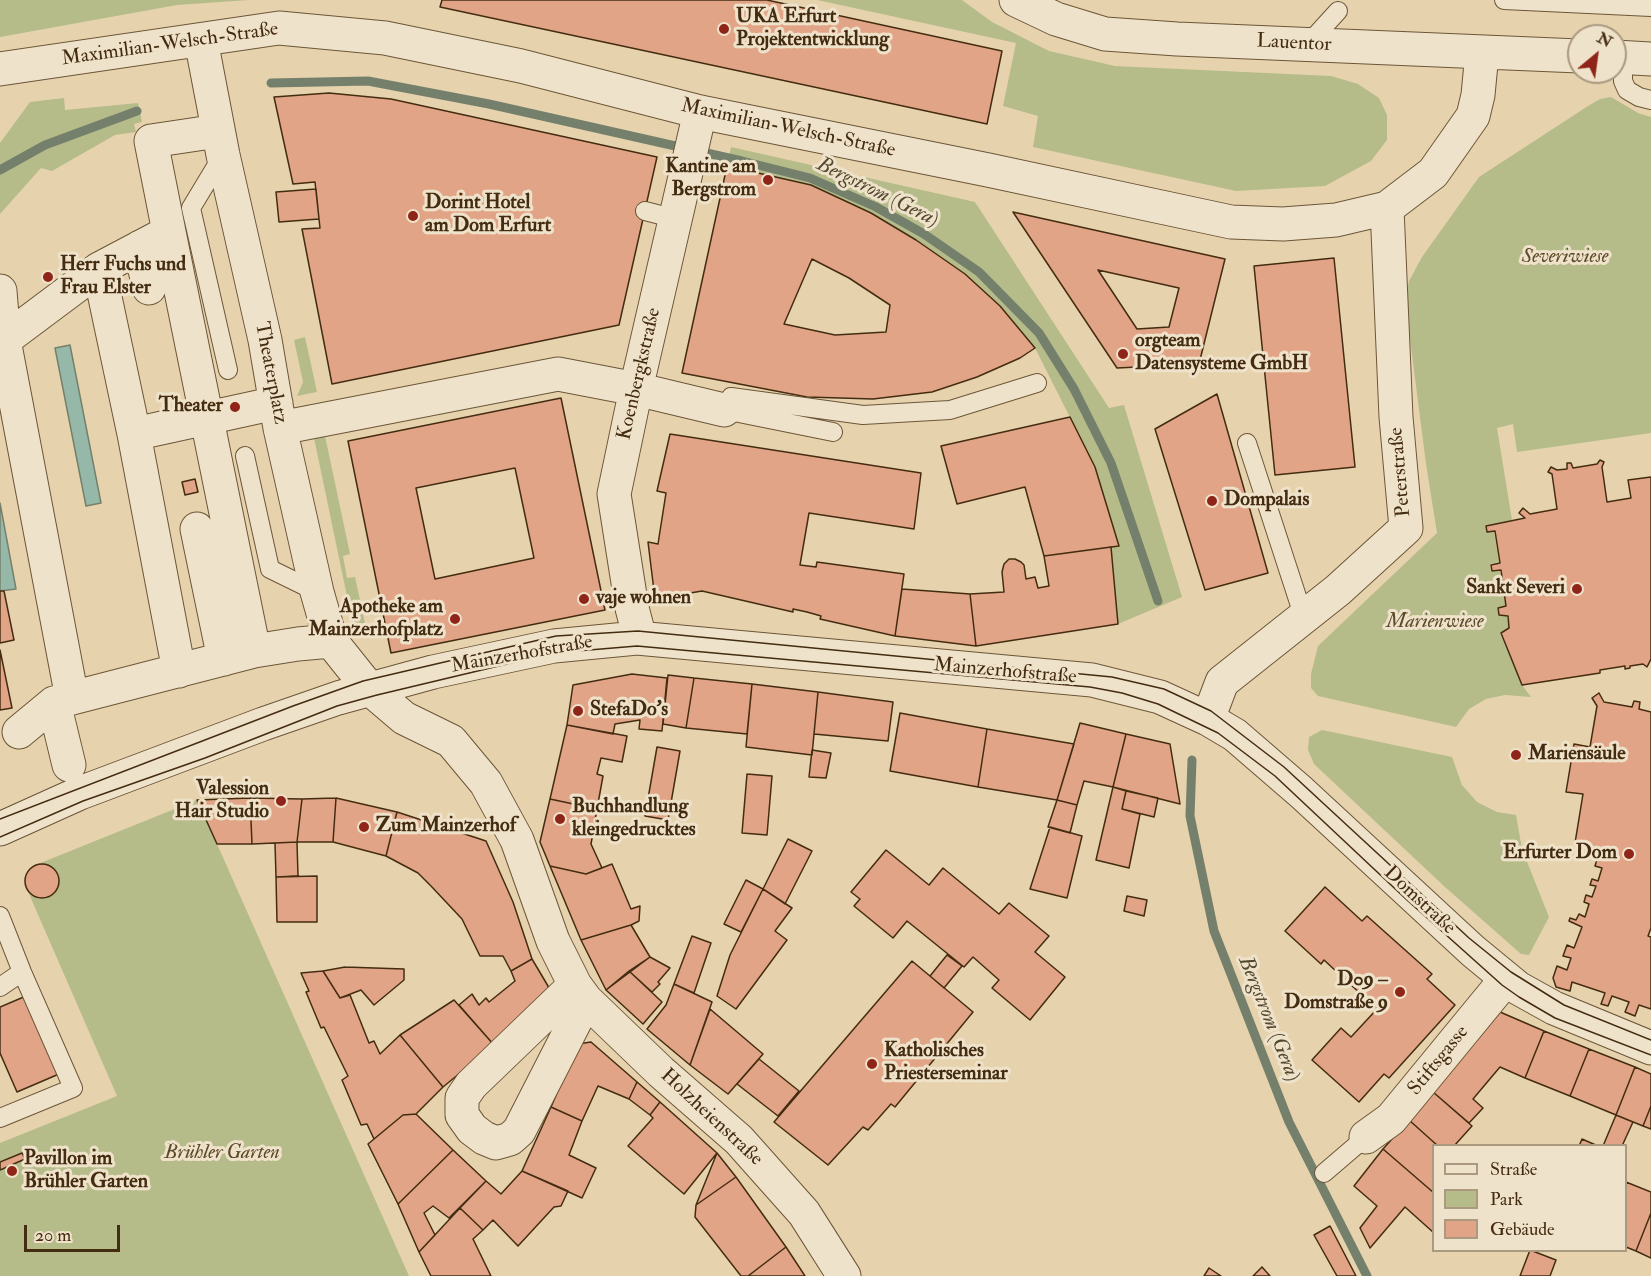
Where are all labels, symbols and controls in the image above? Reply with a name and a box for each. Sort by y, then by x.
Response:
place label: UKA Erfurt Projektentwicklung [736,6,889,53]
street label: Maximilian-Welsch-Straße [60,18,280,72]
marker: UKA Erfurt Projektentwicklung [717,22,731,36]
north arrow [1567,24,1627,84]
text: N [1594,28,1616,52]
street label: Lauentor [1256,30,1332,58]
street label: Maximilian-Welsch-Straße [679,95,897,163]
water label: Bergstrom (Gera) [812,153,942,233]
place label: Kantine am Bergstrom [665,156,756,203]
marker: Kantine am Bergstrom [761,173,775,187]
place label: Dorint Hotel am Dom Erfurt [425,192,551,239]
marker: Dorint Hotel am Dom Erfurt [406,209,420,223]
park label: Severiwiese [1522,246,1608,270]
place label: Herr Fuchs und Frau Elster [60,254,186,301]
marker: Herr Fuchs und Frau Elster [41,270,55,284]
street label: Koenbergkstraße [613,306,667,442]
street label: Theaterplatz [248,320,292,426]
place label: orgteam Datensysteme GmbH [1135,330,1308,377]
marker: orgteam Datensysteme GmbH [1116,347,1130,361]
place label: Theater [159,395,223,419]
marker: Theater [228,400,242,414]
street label: Peterstraße [1385,426,1417,518]
place label: Dompalais [1224,489,1309,513]
marker: Dompalais [1205,494,1219,508]
place label: Sankt Severi [1466,577,1565,601]
marker: Sankt Severi [1570,582,1584,596]
place label: vaje wohnen [596,587,691,611]
marker: vaje wohnen [577,592,591,606]
place label: Apotheke am Mainzerhofplatz [308,596,443,643]
park label: Marienwiese [1386,611,1484,635]
marker: Apotheke am Mainzerhofplatz [448,612,462,626]
street label: Mainzerhofstraße [449,631,595,679]
street label: Mainzerhofstraße [933,654,1077,690]
place label: StefaDo's [590,699,668,723]
marker: StefaDo's [571,704,585,718]
place label: Mariensäule [1528,743,1626,767]
marker: Mariensäule [1509,748,1523,762]
place label: Valession Hair Studio [175,778,269,825]
marker: Valession Hair Studio [274,794,288,808]
place label: Buchhandlung kleingedrucktes [572,796,696,843]
marker: Buchhandlung kleingedrucktes [553,812,567,826]
place label: Zum Mainzerhof [376,815,516,839]
marker: Zum Mainzerhof [357,820,371,834]
place label: Erfurter Dom [1503,842,1617,866]
marker: Erfurter Dom [1622,847,1636,861]
street label: Domstraße [1378,862,1460,940]
water label: Bergstrom (Gera) [1232,953,1304,1085]
place label: D09 – Domstraße 9 [1284,969,1388,1016]
marker: D09 – Domstraße 9 [1393,985,1407,999]
street label: Stiftsgasse [1404,1021,1474,1101]
place label: Katholisches Priesterseminar [884,1040,1008,1087]
marker: Katholisches Priesterseminar [865,1057,879,1071]
street label: Holzheienstraße [655,1064,767,1172]
park label: Brühler Garten [164,1142,280,1166]
legend [1432,1144,1627,1252]
place label: Pavillon im Brühler Garten [24,1148,148,1195]
text: Straße [1490,1158,1537,1181]
marker: Pavillon im Brühler Garten [5,1164,19,1178]
text: Park [1490,1188,1523,1211]
scale bar [27,1213,123,1251]
text: Gebäude [1490,1218,1555,1241]
text: 20 m [35,1224,71,1247]

